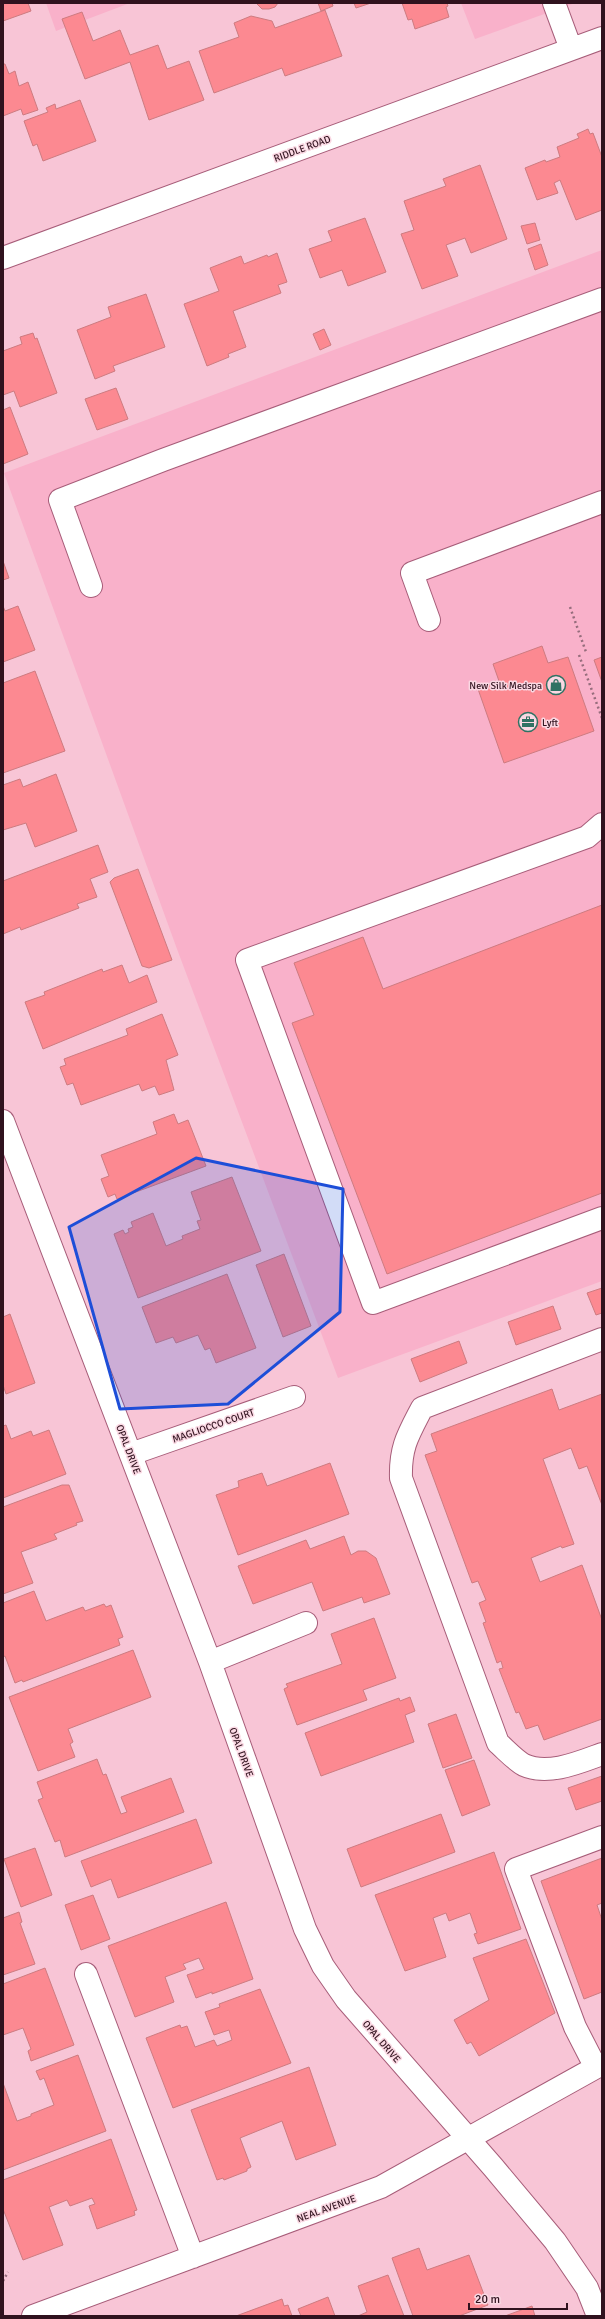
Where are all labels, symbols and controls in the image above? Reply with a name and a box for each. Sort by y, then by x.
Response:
street label: RIDDLE ROAD [272,133,332,165]
shop icon: New Silk Medspa [545,674,567,696]
place label: New Silk Medspa [469,680,542,692]
office icon: Lyft [517,711,539,733]
place label: Lyft [542,717,559,729]
street label: MAGLIOCCO COURT [171,1406,256,1446]
street label: OPAL DRIVE [113,1423,143,1476]
street label: OPAL DRIVE [227,1726,256,1779]
street label: OPAL DRIVE [360,2018,403,2065]
street label: NEAL AVENUE [295,2193,358,2225]
scale bar [469,2285,567,2311]
text: 20 m [475,2292,500,2307]

